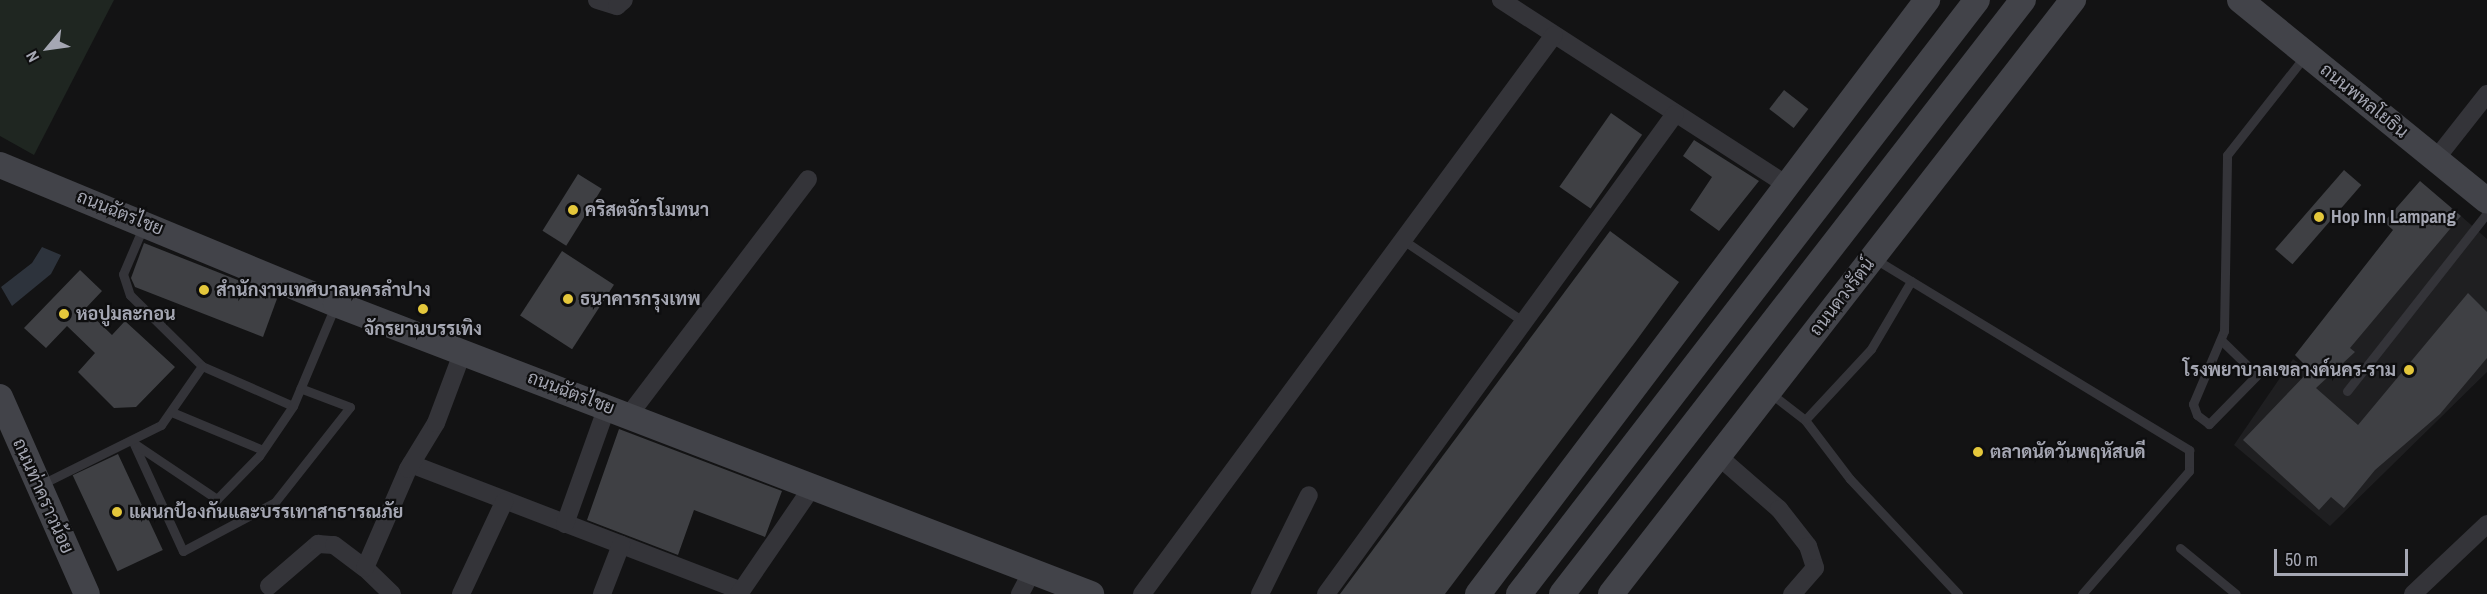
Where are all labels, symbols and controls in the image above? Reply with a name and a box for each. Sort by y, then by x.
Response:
north arrow [18,18,78,78]
text: N [20,47,44,66]
street label: ถนนพหลโยธิน [2316,59,2412,143]
street label: ถนนฉัตรไชย [74,186,166,240]
place label: คริสตจักรโมทนา [585,199,709,221]
marker: คริสตจักรโมทนา [566,203,580,217]
place label: Hop Inn Lampang [2331,206,2456,228]
marker: Hop Inn Lampang [2312,210,2326,224]
street label: ถนนดวงรัตน์ [1805,254,1879,340]
place label: สำนักงานเทศบาลนครลำปาง [216,279,431,301]
marker: สำนักงานเทศบาลนครลำปาง [197,283,211,297]
place label: ธนาคารกรุงเทพ [580,288,701,310]
marker: ธนาคารกรุงเทพ [561,292,575,306]
marker: จักรยานบรรเทิง [416,302,430,316]
place label: หอปูมละกอน [76,303,176,325]
marker: หอปูมละกอน [57,307,71,321]
place label: จักรยานบรรเทิง [364,318,482,340]
place label: โรงพยาบาลเขลางค์นคร-ราม [2183,359,2396,381]
marker: โรงพยาบาลเขลางค์นคร-ราม [2400,361,2418,379]
street label: ถนนฉัตรไชย [524,367,618,419]
street label: ถนนท่าคราวน้อย [8,435,78,557]
place label: ตลาดนัดวันพฤหัสบดี [1990,441,2146,463]
marker: ตลาดนัดวันพฤหัสบดี [1971,445,1985,459]
place label: แผนกป้องกันและบรรเทาสาธารณภัย [129,501,403,523]
marker: แผนกป้องกันและบรรเทาสาธารณภัย [110,505,124,519]
scale bar [2277,537,2410,575]
text: 50 m [2285,547,2318,572]

